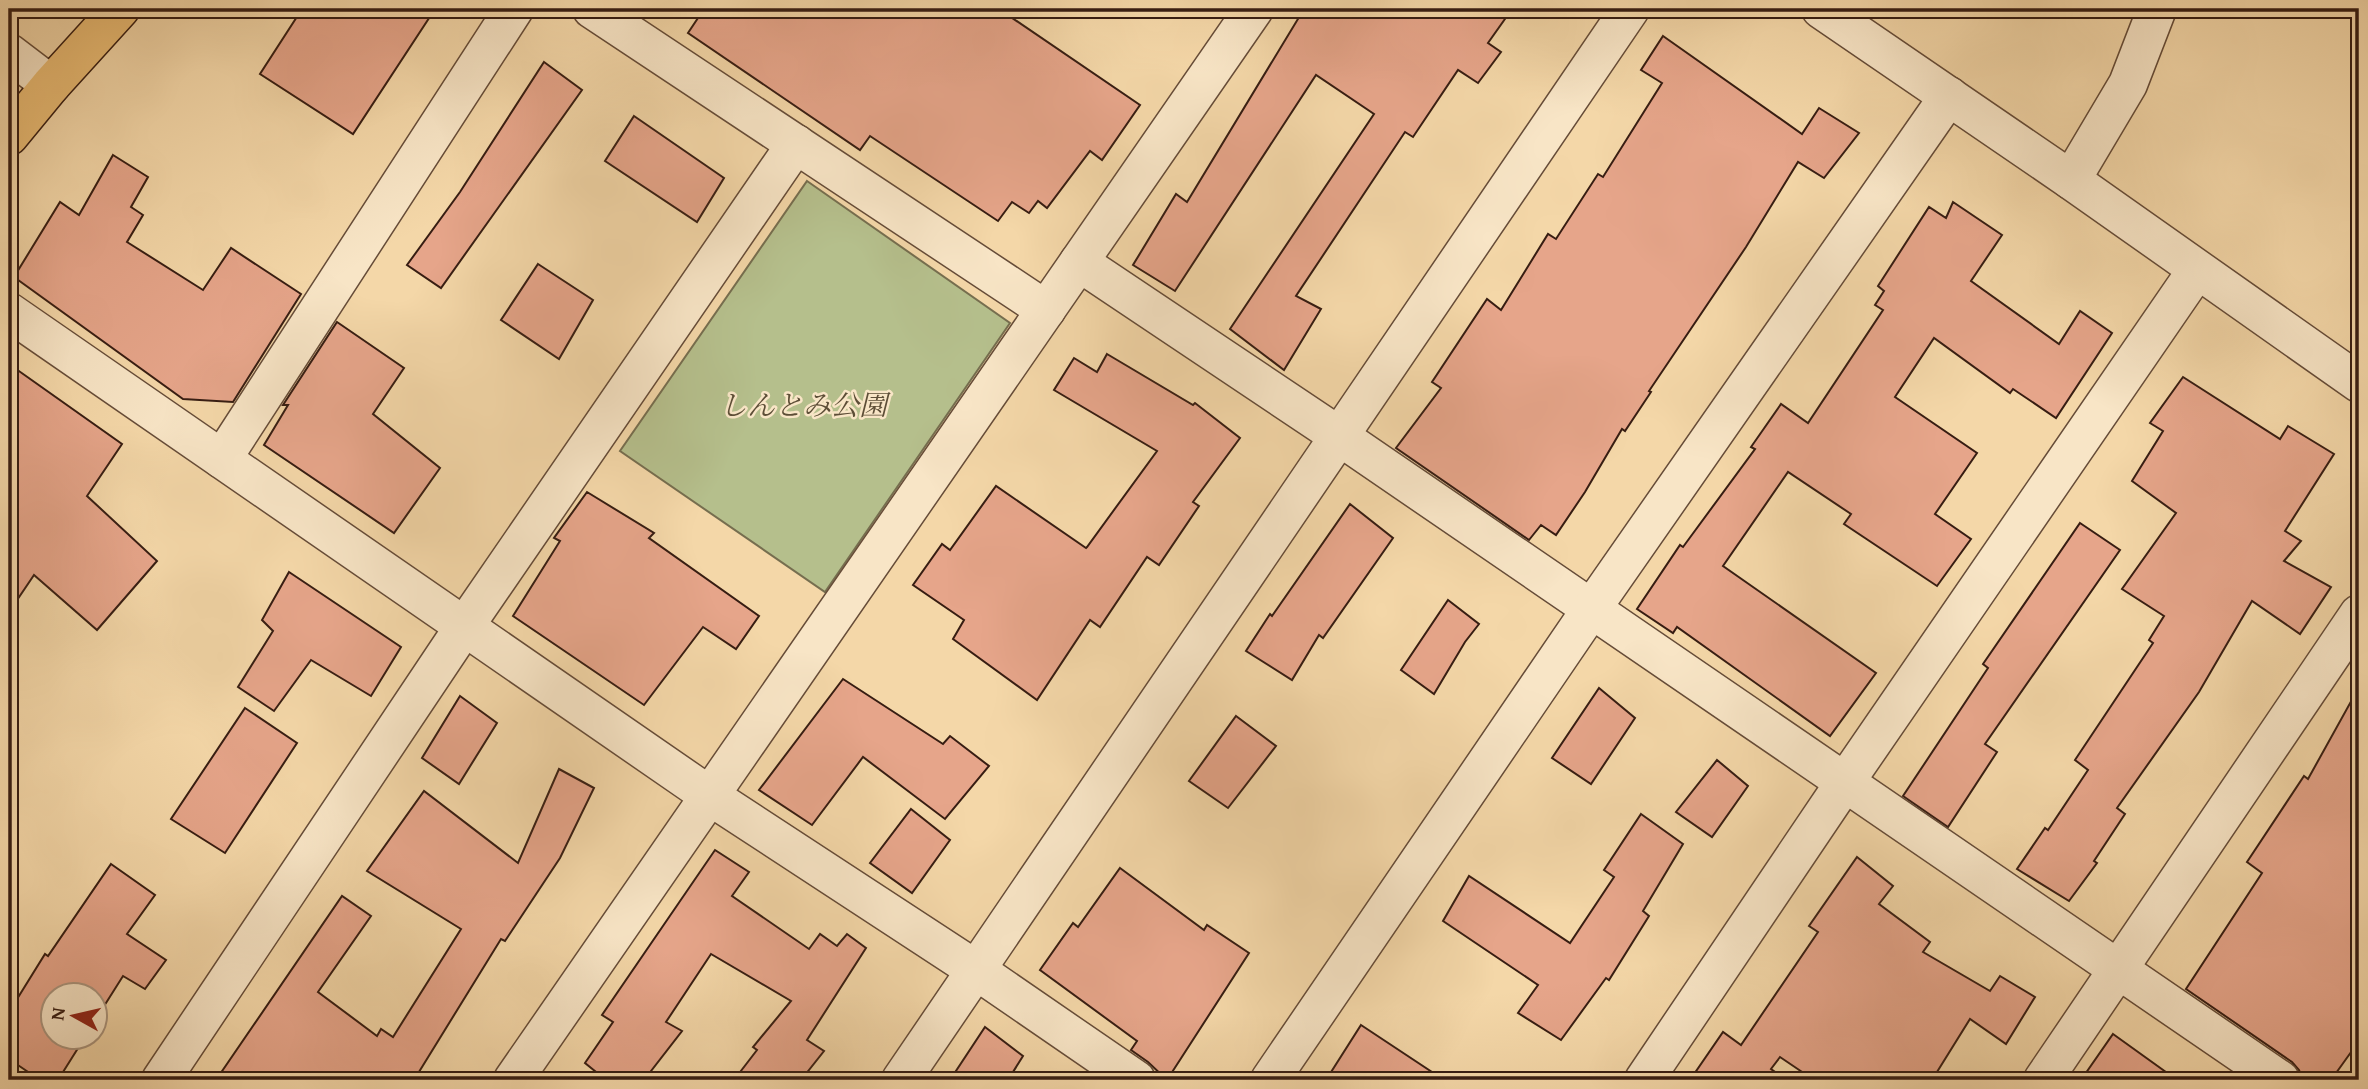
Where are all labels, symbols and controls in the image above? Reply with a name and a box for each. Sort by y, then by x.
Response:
park label: しんとみ公園 [719,384,891,425]
north arrow [38,981,108,1050]
text: N [42,1005,72,1022]

